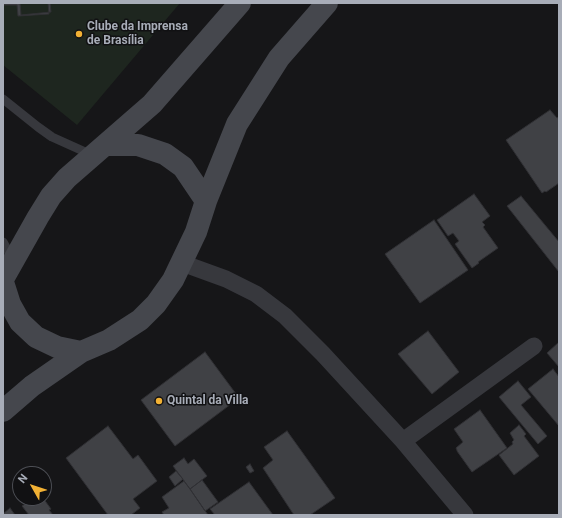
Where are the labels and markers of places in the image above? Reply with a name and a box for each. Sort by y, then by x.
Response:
place label: Clube da Imprensa de Brasília [87,20,188,48]
marker: Clube da Imprensa de Brasília [74,29,84,39]
place label: Quintal da Villa [167,394,248,408]
marker: Quintal da Villa [154,396,164,406]

